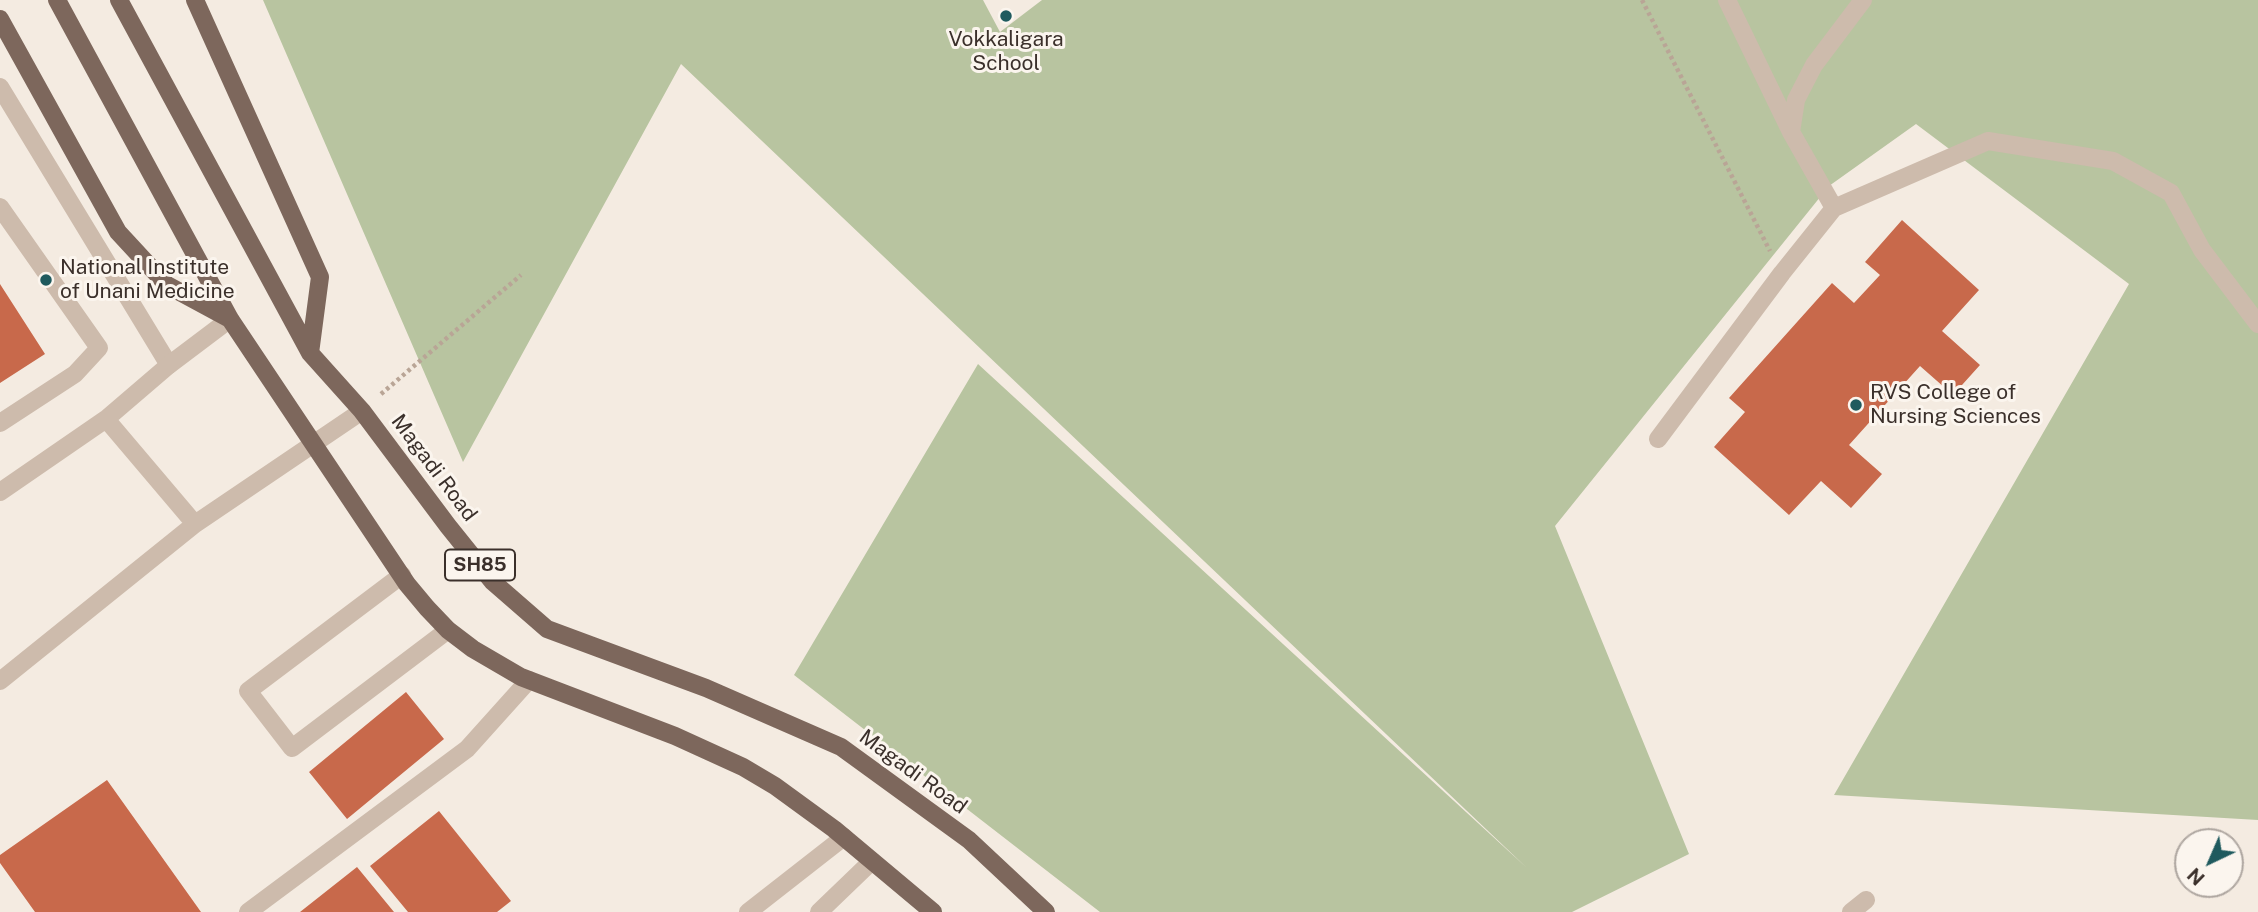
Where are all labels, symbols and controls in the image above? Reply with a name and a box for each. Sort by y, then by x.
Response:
marker: Vokkaligara School [998,8,1014,24]
place label: Vokkaligara School [948,27,1064,77]
place label: National Institute of Unani Medicine [60,255,235,305]
marker: National Institute of Unani Medicine [38,272,54,288]
place label: RVS College of Nursing Sciences [1870,380,2041,430]
marker: RVS College of Nursing Sciences [1848,397,1864,413]
street label: Magadi Road [386,410,482,526]
road number: SH85 [445,550,515,580]
street label: Magadi Road [854,724,972,820]
north arrow [2174,828,2244,898]
text: N [2183,864,2209,890]

